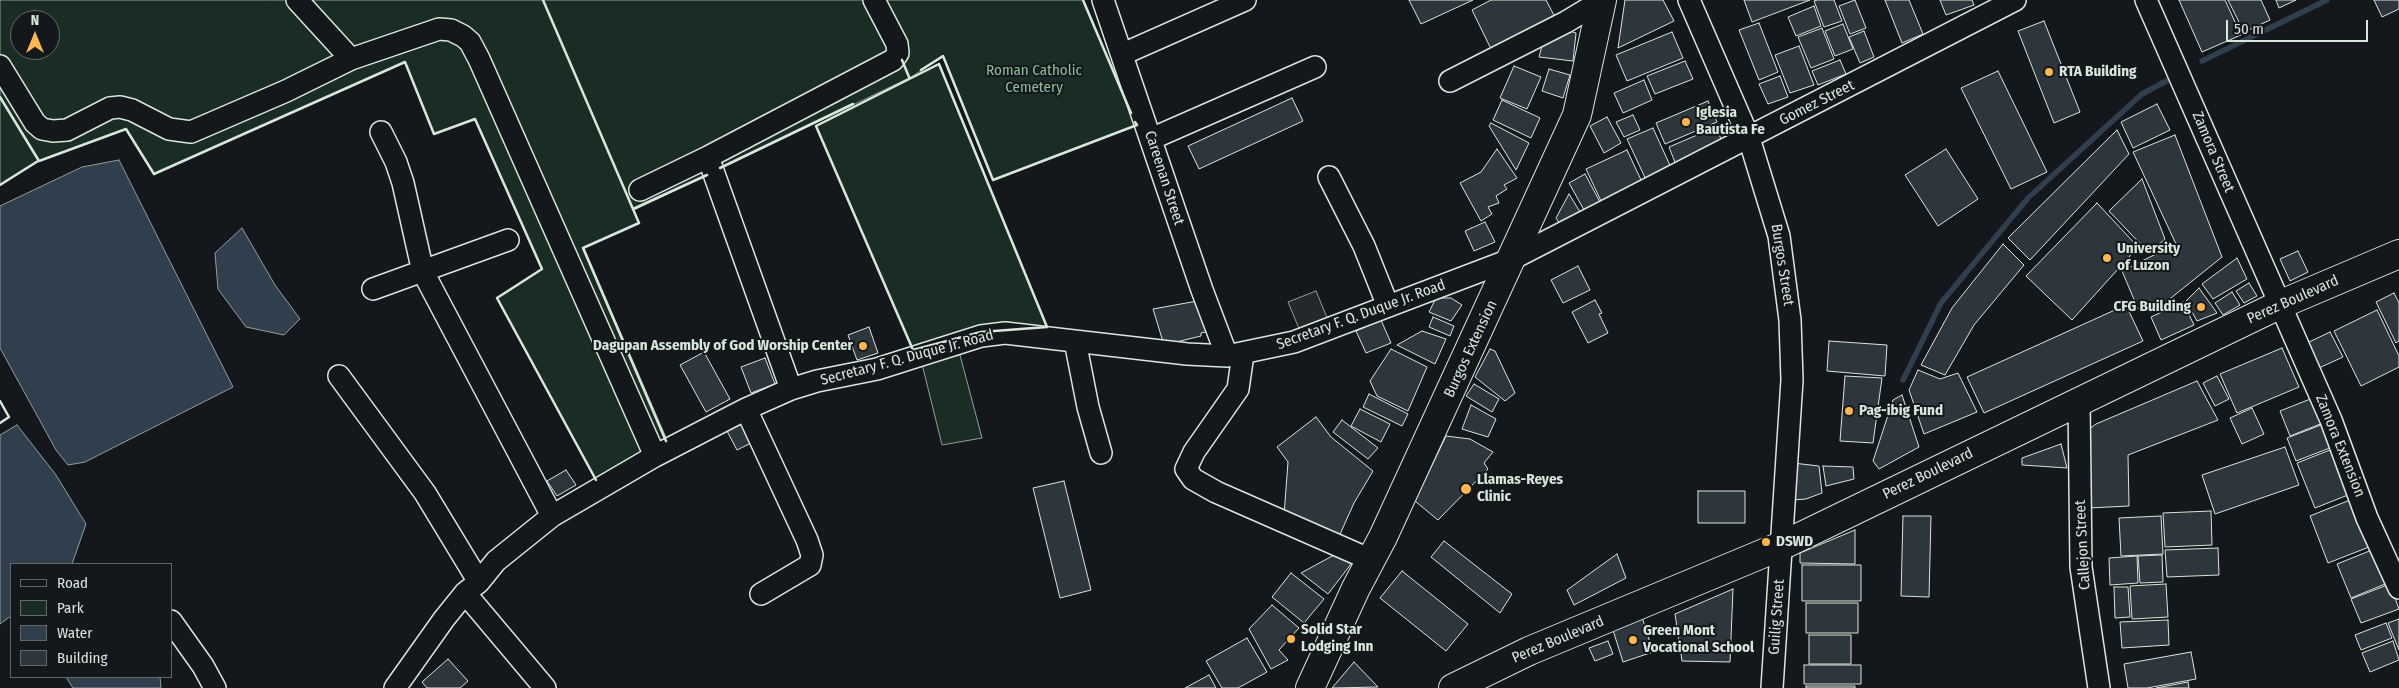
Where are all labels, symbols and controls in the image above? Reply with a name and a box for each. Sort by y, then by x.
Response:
north arrow [10,10,60,60]
scale bar [2229,10,2372,42]
text: N [31,12,39,29]
text: 50 m [2234,20,2264,38]
park label: Roman Catholic Cemetery [986,62,1082,97]
place label: RTA Building [2059,63,2136,81]
marker: RTA Building [2043,66,2055,78]
street label: Gomez Street [1777,76,1857,130]
place label: Iglesia Bautista Fe [1696,104,1765,139]
street label: Zamora Street [2188,109,2238,195]
marker: Iglesia Bautista Fe [1680,116,1692,128]
street label: Careenan Street [1140,129,1188,227]
street label: Burgos Street [1767,223,1797,307]
place label: University of Luzon [2117,240,2180,275]
marker: University of Luzon [2101,252,2113,264]
street label: Perez Boulevard [2244,272,2342,328]
street label: Secretary F. Q. Duque Jr. Road [1274,276,1448,354]
street label: Burgos Extension [1441,297,1501,401]
place label: CFG Building [2113,298,2191,316]
marker: CFG Building [2195,301,2207,313]
street label: Secretary F. Q. Duque Jr. Road [819,326,995,390]
place label: Dagupan Assembly of God Worship Center [593,337,853,355]
marker: Dagupan Assembly of God Worship Center [857,340,869,352]
street label: Zamora Extension [2311,392,2369,500]
place label: Pag-ibig Fund [1859,402,1943,420]
marker: Pag-ibig Fund [1843,405,1855,417]
street label: Perez Boulevard [1880,444,1976,504]
place label: Llamas-Reyes Clinic [1477,471,1563,506]
marker: Llamas-Reyes Clinic [1459,482,1473,496]
street label: Callejon Street [2072,500,2094,590]
place label: DSWD [1776,533,1813,551]
marker: DSWD [1760,536,1772,548]
legend [10,563,172,678]
text: Road [57,574,88,592]
street label: Guilig Street [1765,579,1789,655]
text: Park [57,599,84,617]
street label: Perez Boulevard [1509,613,1607,667]
place label: Solid Star Lodging Inn [1301,621,1373,656]
place label: Green Mont Vocational School [1643,622,1754,657]
text: Water [57,624,92,642]
marker: Solid Star Lodging Inn [1285,633,1297,645]
marker: Green Mont Vocational School [1627,634,1639,646]
text: Building [57,649,108,667]

